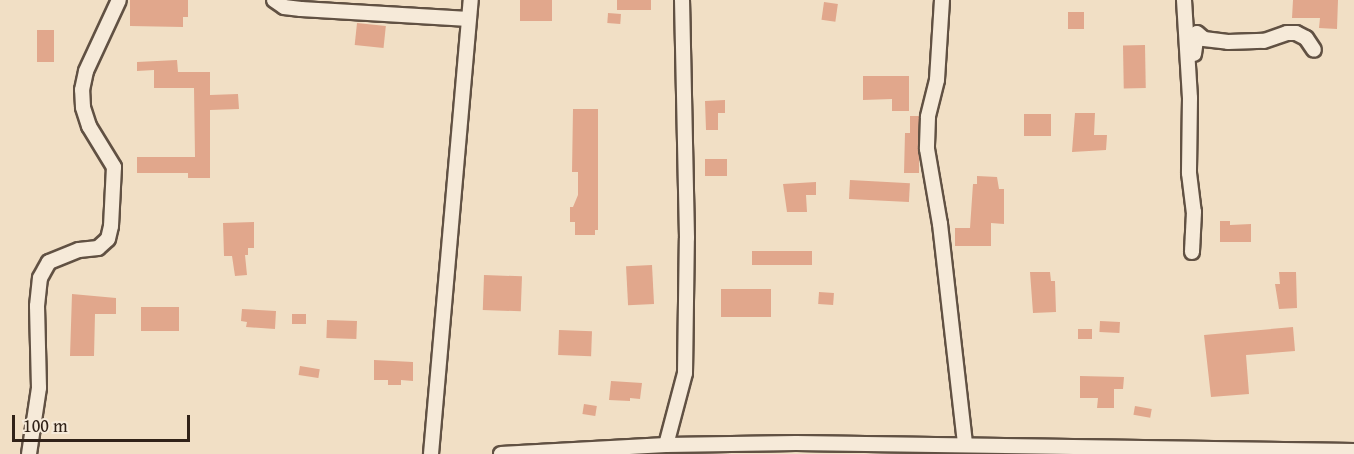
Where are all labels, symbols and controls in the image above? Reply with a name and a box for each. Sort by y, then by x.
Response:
scale bar [15,403,194,441]
text: 100 m [23,412,68,439]

